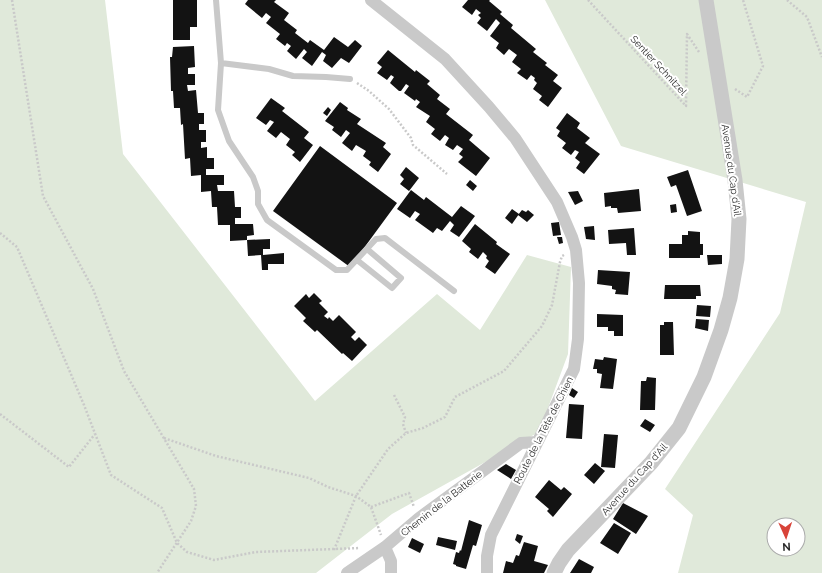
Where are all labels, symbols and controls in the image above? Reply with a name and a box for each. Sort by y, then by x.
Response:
street label: Sentier Schnitzel [628,33,689,97]
street label: Avenue du Cap d'Ail [720,123,743,217]
street label: Route de la Tête de Chien [512,375,575,486]
street label: Avenue du Cap d'Ail [599,441,670,517]
street label: Chemin de la Batterie [399,468,484,538]
north arrow [766,517,806,557]
text: N [782,540,791,553]

